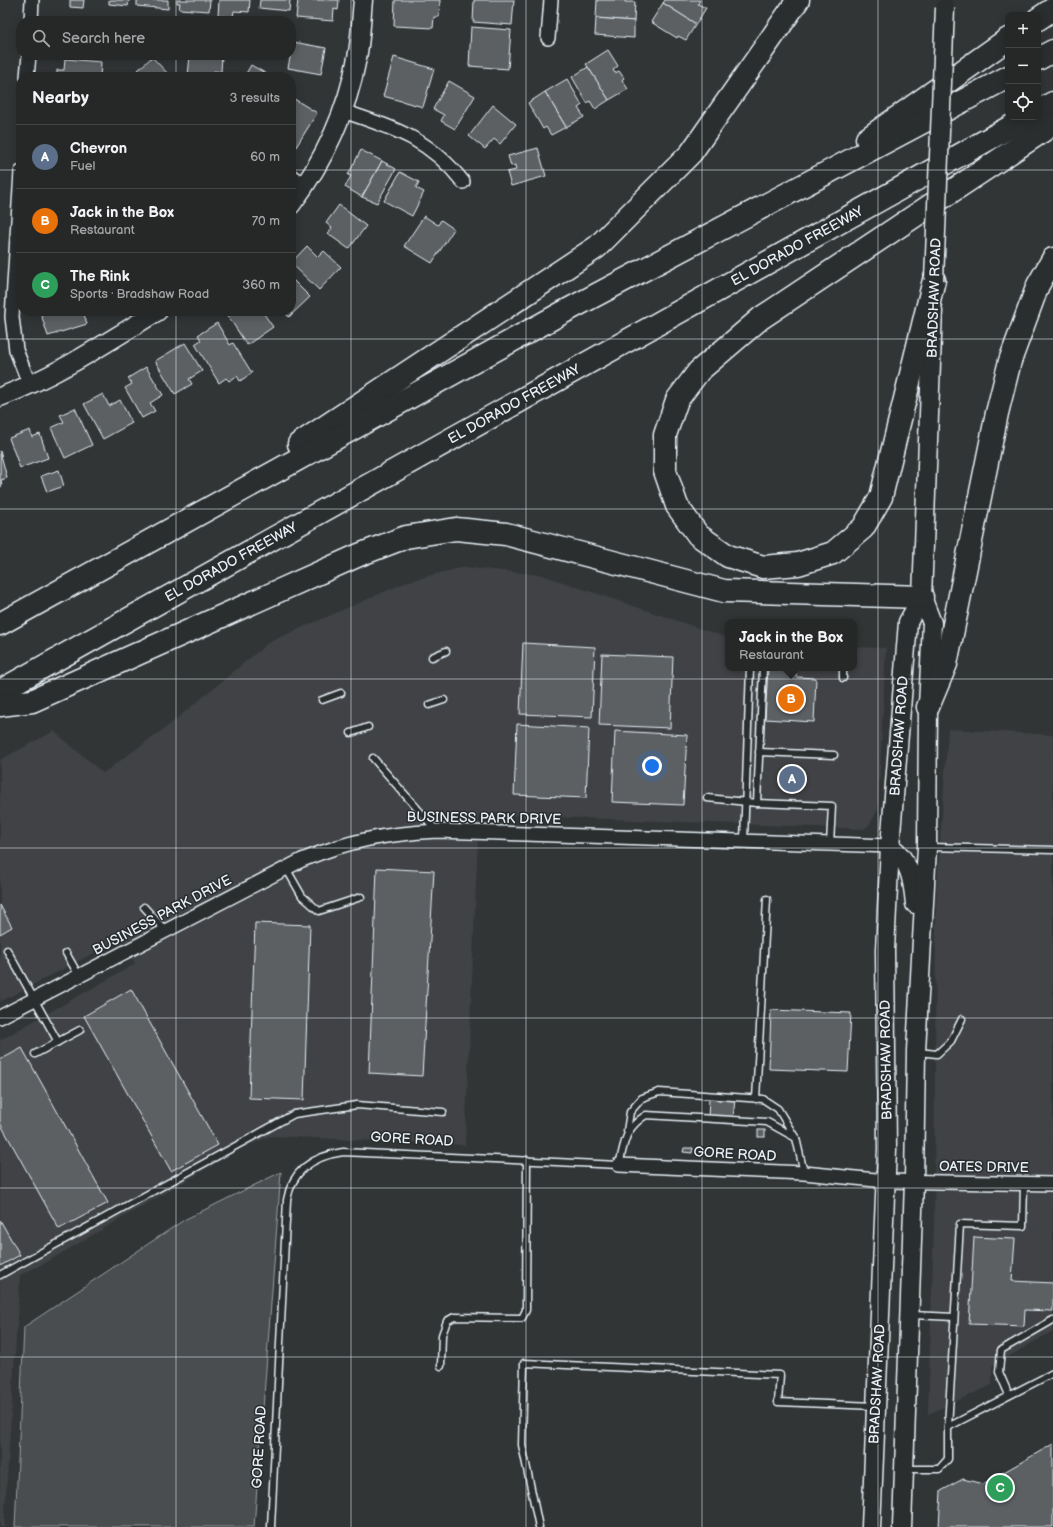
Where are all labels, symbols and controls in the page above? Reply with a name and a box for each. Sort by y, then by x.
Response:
map controls [1005,12,1041,120]
button: + [1005,12,1041,48]
search box [16,16,296,60]
icon: search [30,27,52,49]
text: Search here [62,29,145,48]
button: − [1005,48,1041,84]
button: locate [1005,84,1041,120]
text: Nearby [32,88,89,108]
text: 3 results [229,90,280,106]
text: Chevron [70,139,127,158]
text: A [41,149,49,165]
text: 60 m [250,149,280,165]
text: Fuel [70,158,95,174]
street label: EL DORADO FREEWAY [728,202,867,289]
text: Jack in the Box [70,203,174,222]
text: B [40,213,50,229]
text: 70 m [252,213,280,229]
text: Restaurant [70,222,135,238]
street label: BRADSHAW ROAD [923,238,945,358]
text: The Rink [70,267,130,286]
text: C [40,277,50,293]
text: 360 m [242,277,280,293]
text: Sports · Bradshaw Road [70,286,209,302]
street label: EL DORADO FREEWAY [445,360,584,447]
street label: EL DORADO FREEWAY [162,518,301,605]
popup [725,619,857,671]
text: Jack in the Box [739,628,843,647]
text: Restaurant [739,647,804,663]
street label: BRADSHAW ROAD [886,675,912,797]
pin: B [778,684,804,714]
your location [642,756,662,776]
pin: A [779,764,805,794]
street label: BUSINESS PARK DRIVE [407,808,561,828]
street label: BUSINESS PARK DRIVE [90,871,234,959]
street label: BRADSHAW ROAD [876,1000,896,1120]
street label: GORE ROAD [370,1128,454,1150]
street label: GORE ROAD [693,1143,777,1165]
street label: OATES DRIVE [939,1158,1029,1176]
street label: BRADSHAW ROAD [865,1324,889,1444]
street label: GORE ROAD [248,1405,270,1489]
pin: C [987,1473,1013,1503]

